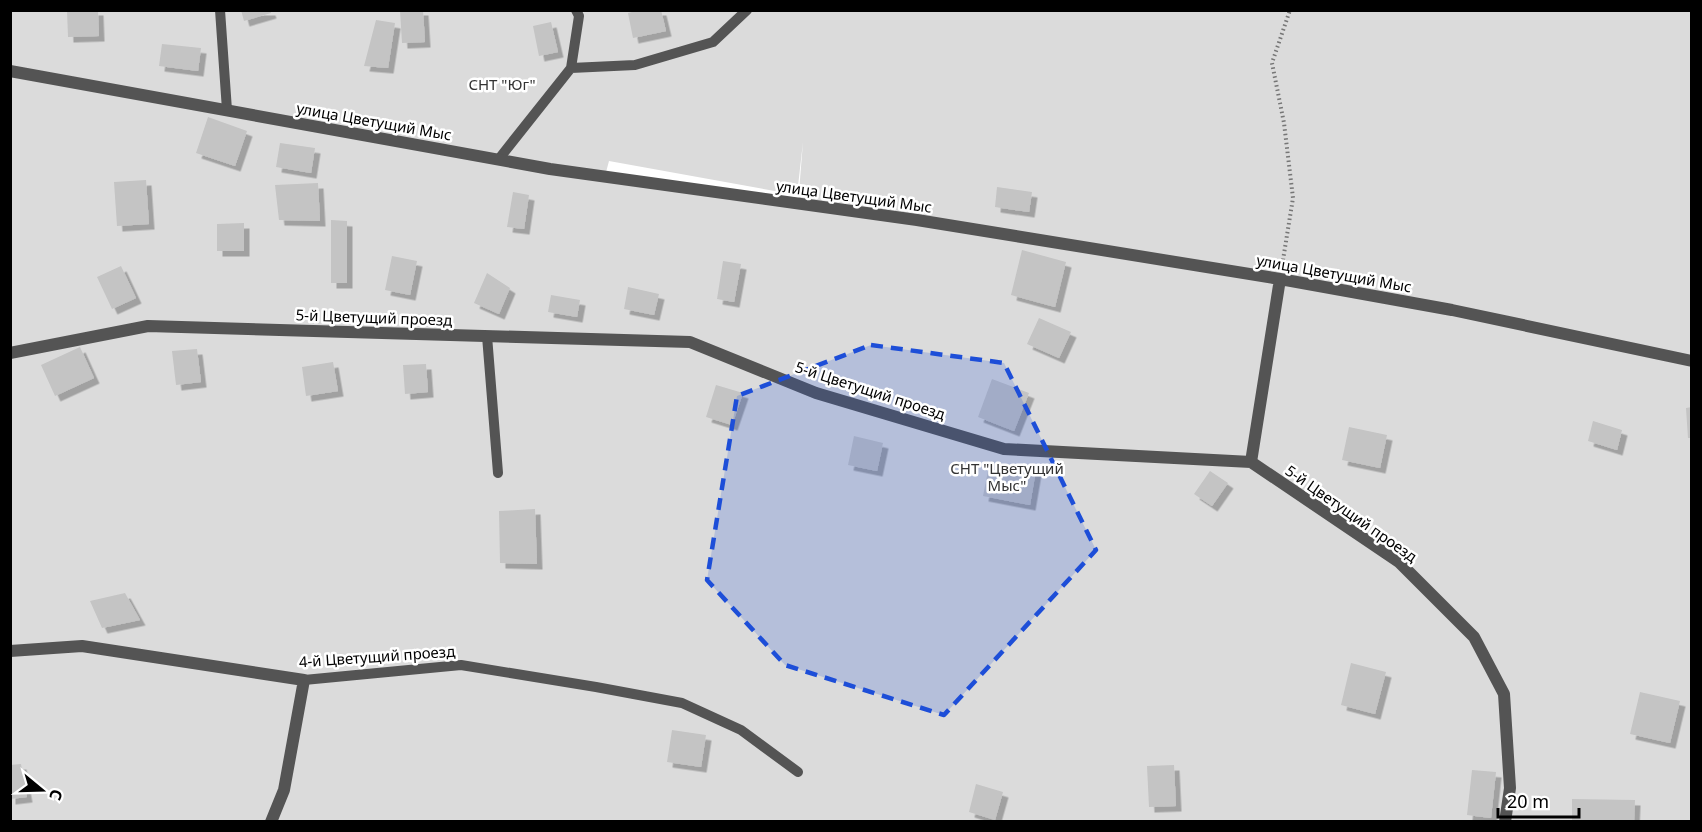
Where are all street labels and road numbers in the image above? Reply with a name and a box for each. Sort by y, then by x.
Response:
street label: улица Цветущий Мыс [295,98,453,145]
street label: улица Цветущий Мыс [775,175,933,217]
street label: улица Цветущий Мыс [1255,250,1413,297]
street label: 5-й Цветущий проезд [295,304,453,330]
street label: 5-й Цветущий проезд [793,356,948,424]
street label: 5-й Цветущий проезд [1282,460,1421,566]
street label: 4-й Цветущий проезд [298,641,456,671]

